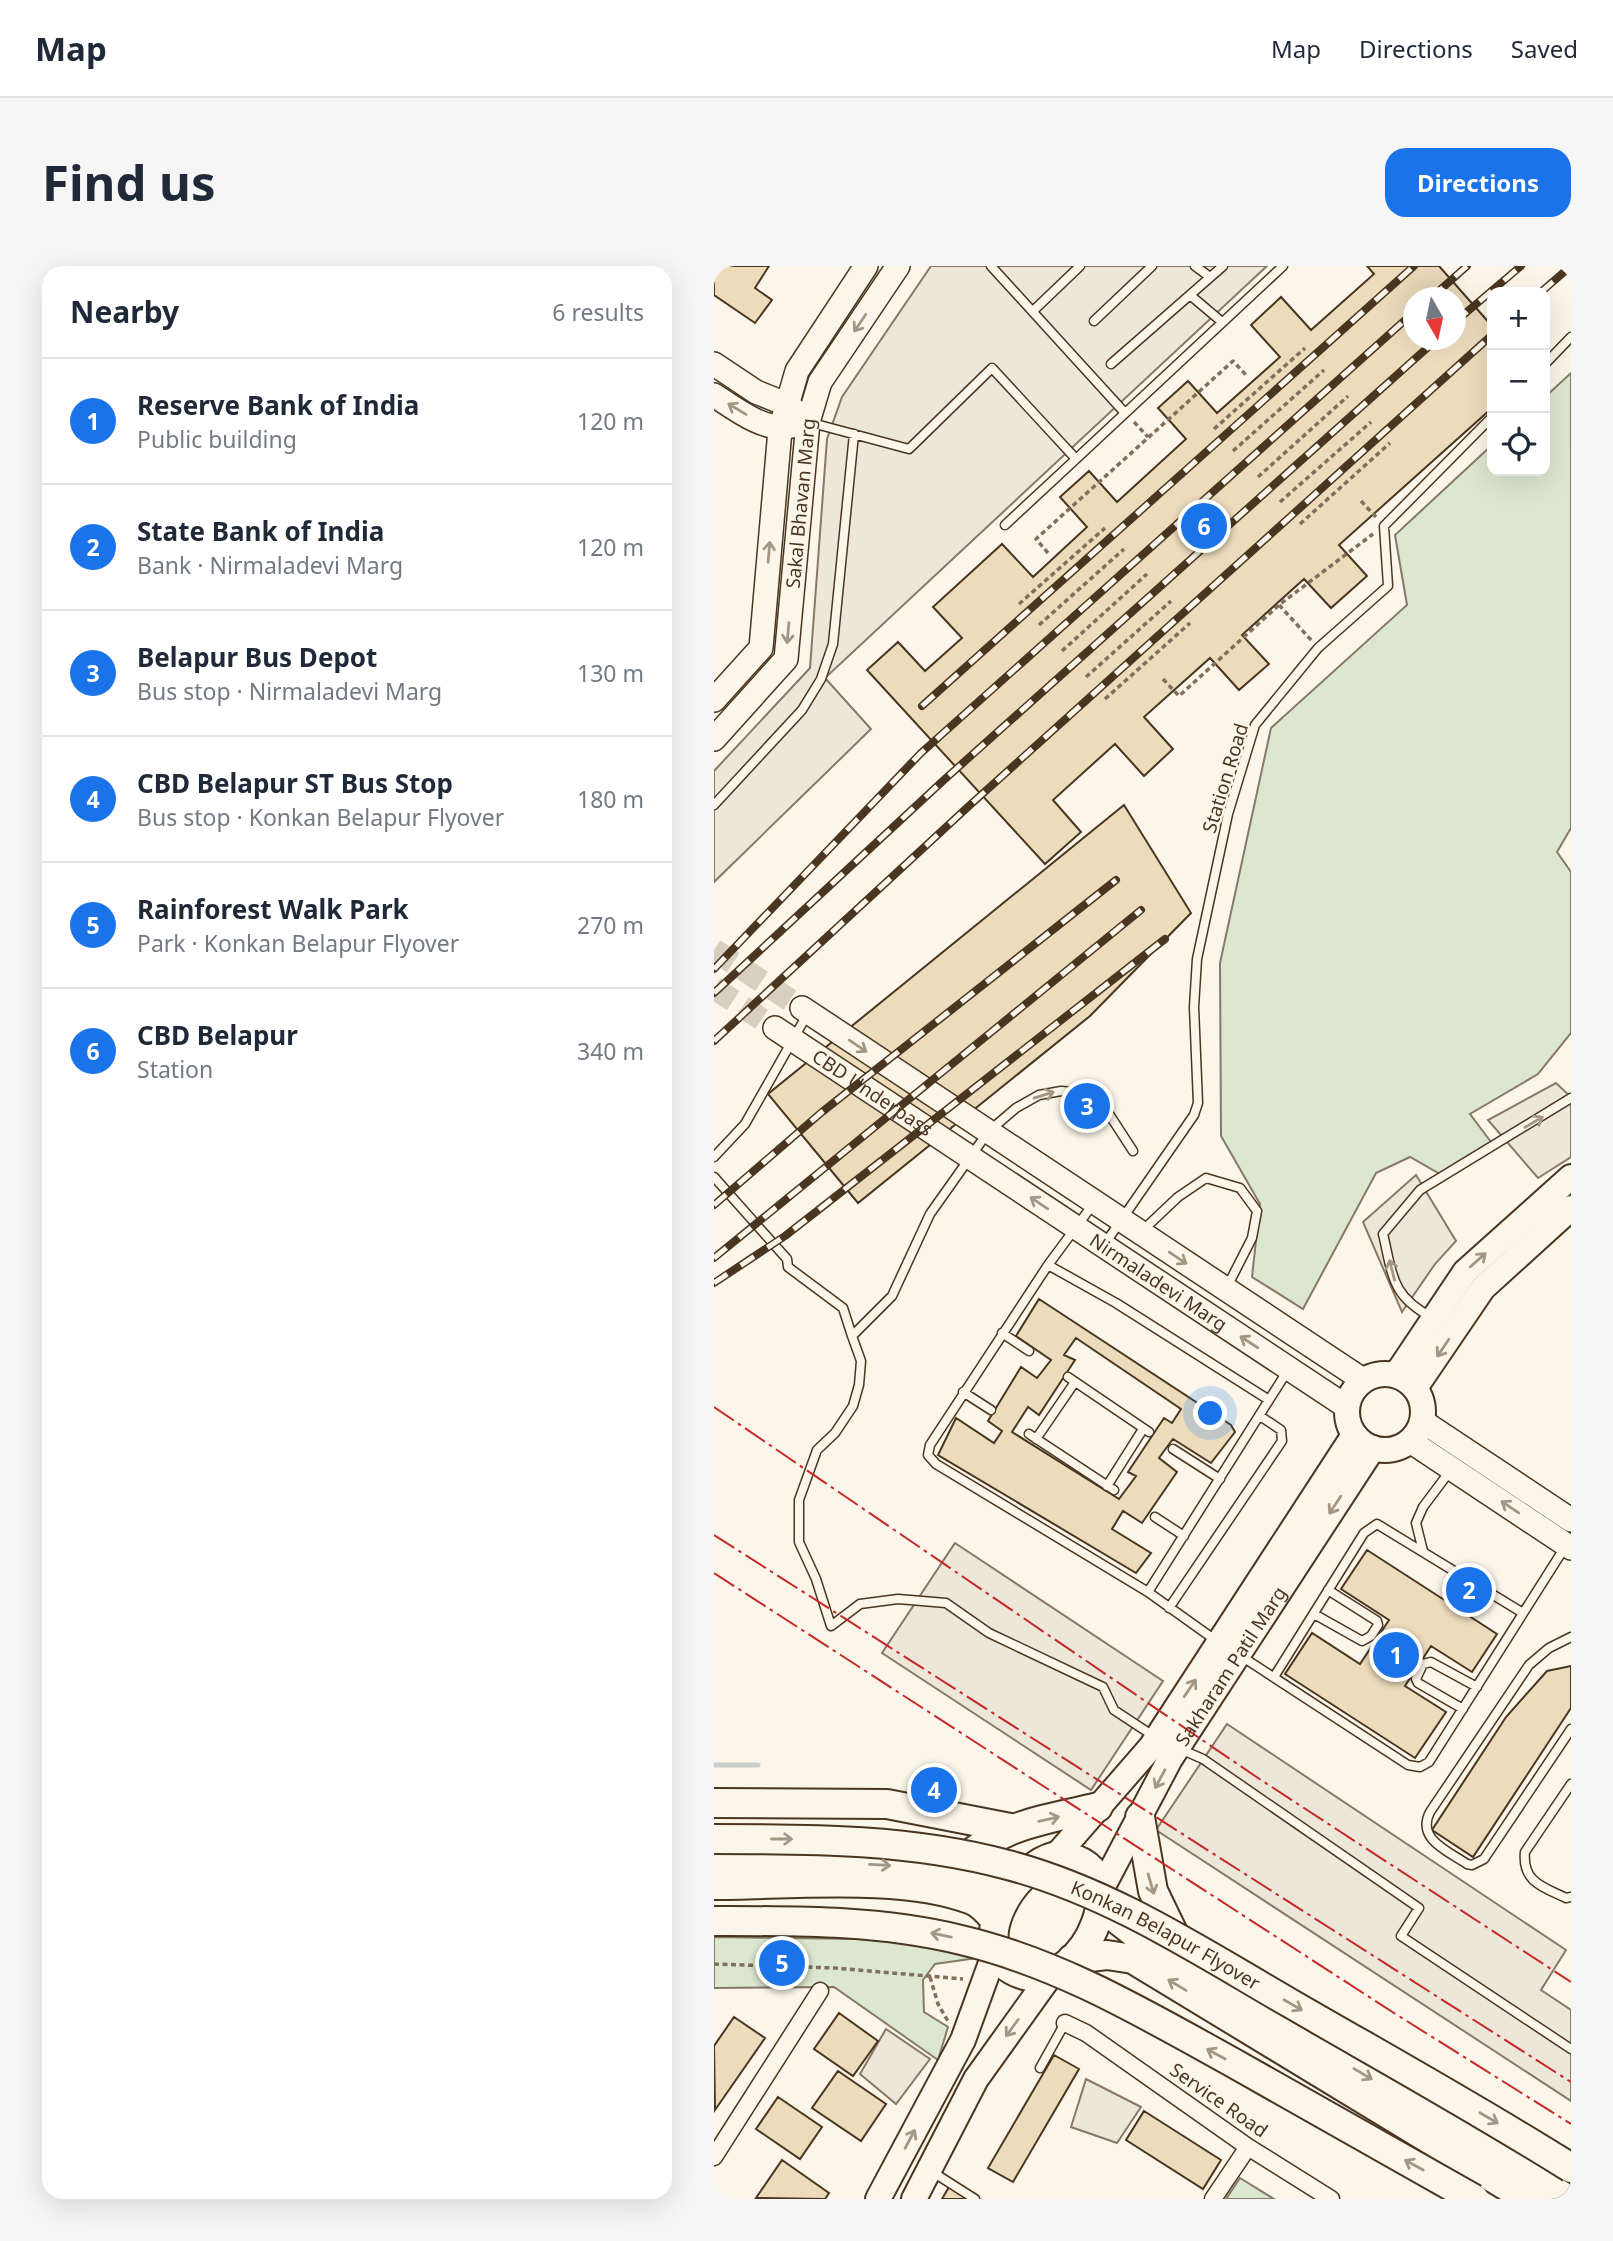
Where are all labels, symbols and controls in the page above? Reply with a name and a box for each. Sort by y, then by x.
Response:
text: Map [35,26,107,71]
text: Map [1271,32,1321,65]
text: Directions [1359,32,1473,65]
text: Saved [1511,32,1578,65]
button: Directions [1385,148,1571,217]
text: Find us [42,149,216,215]
north arrow [1403,287,1466,350]
map controls [1487,287,1550,476]
button: + [1487,287,1550,350]
text: Nearby [70,291,179,332]
text: 6 results [552,296,644,328]
one-way arrow [853,313,867,332]
button: − [1487,350,1550,413]
text: Reserve Bank of India [137,387,419,423]
one-way arrow [728,402,748,416]
text: 1 [86,405,100,437]
text: 120 m [577,405,644,437]
button: locate [1487,413,1550,476]
street label: Sakal Bhavan Marg [780,417,821,590]
text: Public building [137,423,297,455]
pin: 6 [1181,500,1227,552]
text: State Bank of India [137,513,384,549]
text: 2 [86,531,100,563]
text: 120 m [577,531,644,563]
one-way arrow [763,541,776,564]
text: Bank · Nirmaladevi Marg [137,549,403,581]
one-way arrow [781,622,794,644]
text: Belapur Bus Depot [137,639,377,675]
text: 3 [86,657,100,689]
text: 130 m [577,657,644,689]
text: Bus stop · Nirmaladevi Marg [137,675,442,707]
street label: Station Road [1196,720,1254,836]
text: CBD Belapur ST Bus Stop [137,765,453,801]
text: 4 [86,783,100,815]
text: 180 m [577,783,644,815]
text: Bus stop · Konkan Belapur Flyover [137,801,504,833]
text: Rainforest Walk Park [137,891,409,927]
text: 5 [86,909,100,941]
text: 270 m [577,909,644,941]
text: Park · Konkan Belapur Flyover [137,927,459,959]
text: CBD Belapur [137,1017,298,1053]
text: 6 [86,1035,100,1067]
text: 340 m [577,1035,644,1067]
one-way arrow [848,1039,868,1053]
street label: CBD Underpass [807,1043,938,1142]
text: Station [137,1053,213,1085]
pin: 3 [1064,1080,1110,1132]
one-way arrow [1033,1088,1055,1101]
one-way arrow [1524,1115,1544,1129]
one-way arrow [1030,1196,1049,1210]
street label: Nirmaladevi Marg [1085,1227,1232,1337]
one-way arrow [1168,1251,1187,1265]
one-way arrow [1469,1253,1487,1269]
one-way arrow [1385,1259,1398,1282]
one-way arrow [1240,1335,1259,1349]
one-way arrow [1436,1337,1450,1357]
your location [1193,1396,1227,1430]
one-way arrow [1328,1495,1342,1515]
one-way arrow [1501,1500,1520,1514]
pin: 2 [1446,1564,1492,1616]
street label: Sakharam Patil Marg [1169,1581,1292,1751]
pin: 1 [1373,1629,1419,1681]
one-way arrow [1183,1678,1197,1698]
pin: 4 [911,1764,957,1816]
one-way arrow [1152,1769,1166,1789]
one-way arrow [1037,1811,1060,1825]
one-way arrow [770,1832,793,1846]
one-way arrow [868,1859,891,1872]
one-way arrow [1146,1873,1159,1895]
street label: Konkan Belapur Flyover [1067,1874,1265,1996]
one-way arrow [930,1928,953,1942]
pin: 5 [759,1937,805,1989]
one-way arrow [1167,1978,1187,1992]
one-way arrow [1282,1998,1302,2012]
one-way arrow [1005,2018,1019,2037]
one-way arrow [1207,2047,1227,2061]
street label: Service Road [1165,2057,1273,2143]
one-way arrow [1353,2068,1373,2082]
one-way arrow [1479,2112,1499,2126]
one-way arrow [904,2129,918,2150]
one-way arrow [1405,2158,1425,2172]

